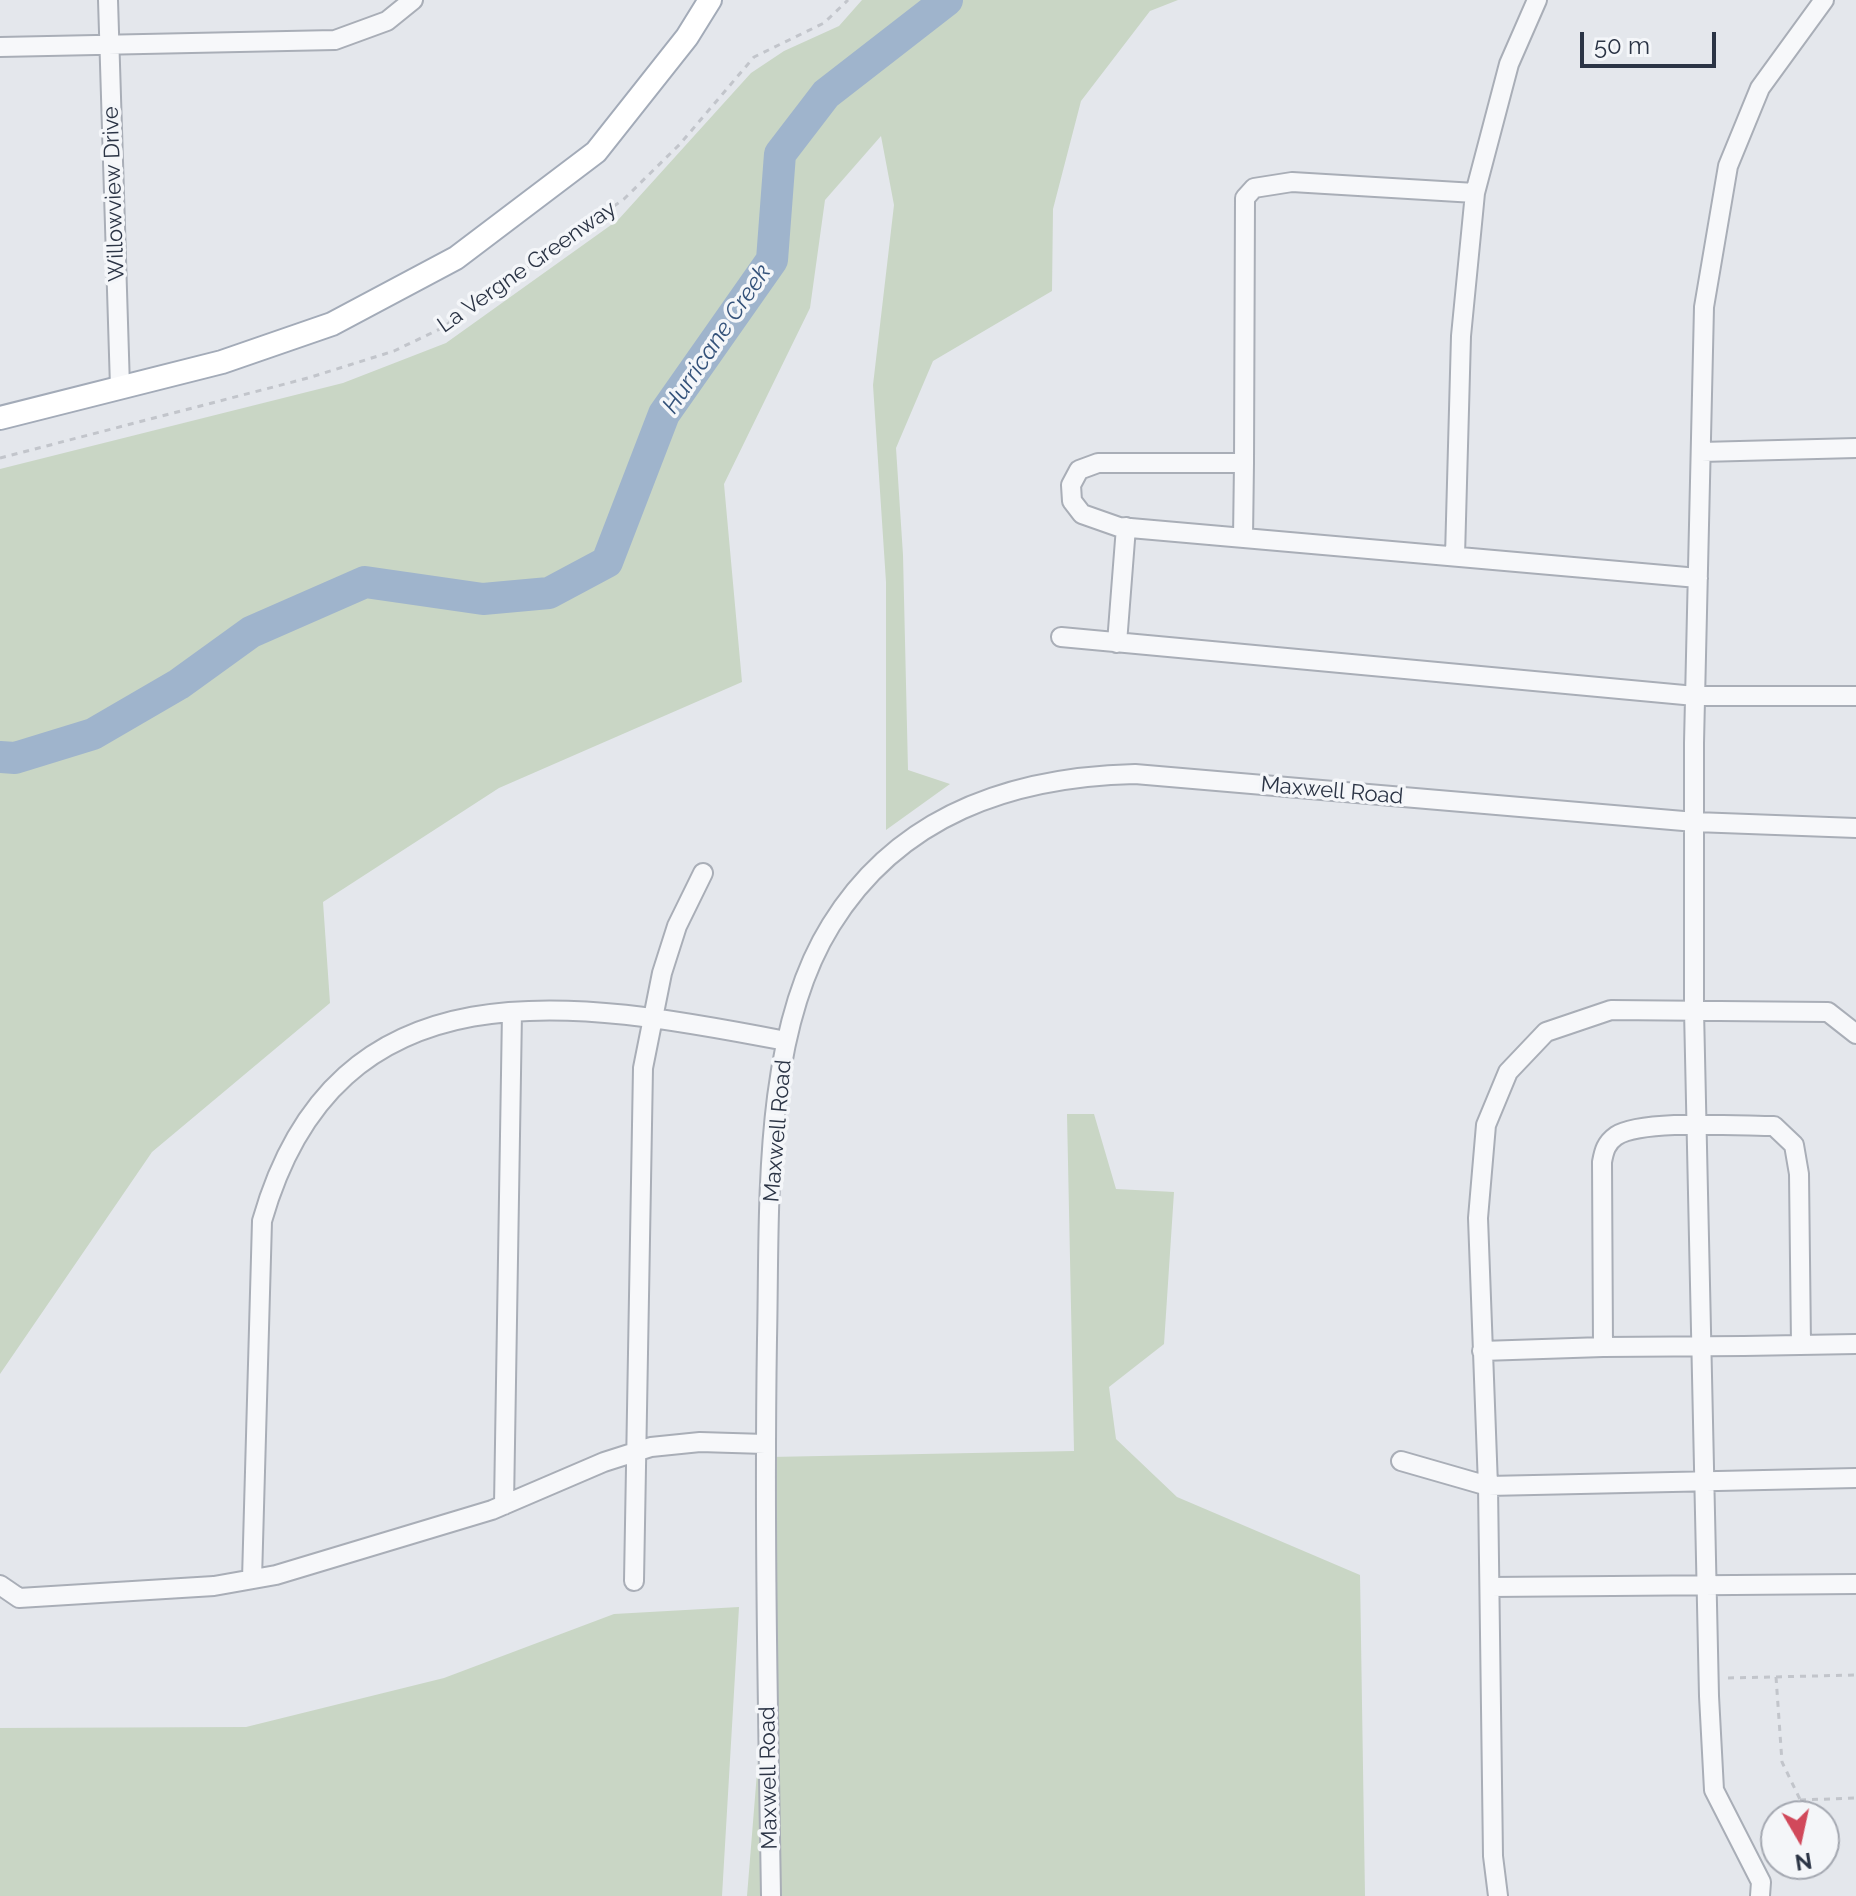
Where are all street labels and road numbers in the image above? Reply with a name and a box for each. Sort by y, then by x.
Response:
street label: Willowview Drive [98,106,130,282]
street label: La Vergne Greenway [433,195,621,339]
street label: Maxwell Road [1260,772,1404,810]
street label: Maxwell Road [759,1059,797,1203]
street label: Maxwell Road [755,1706,783,1850]

